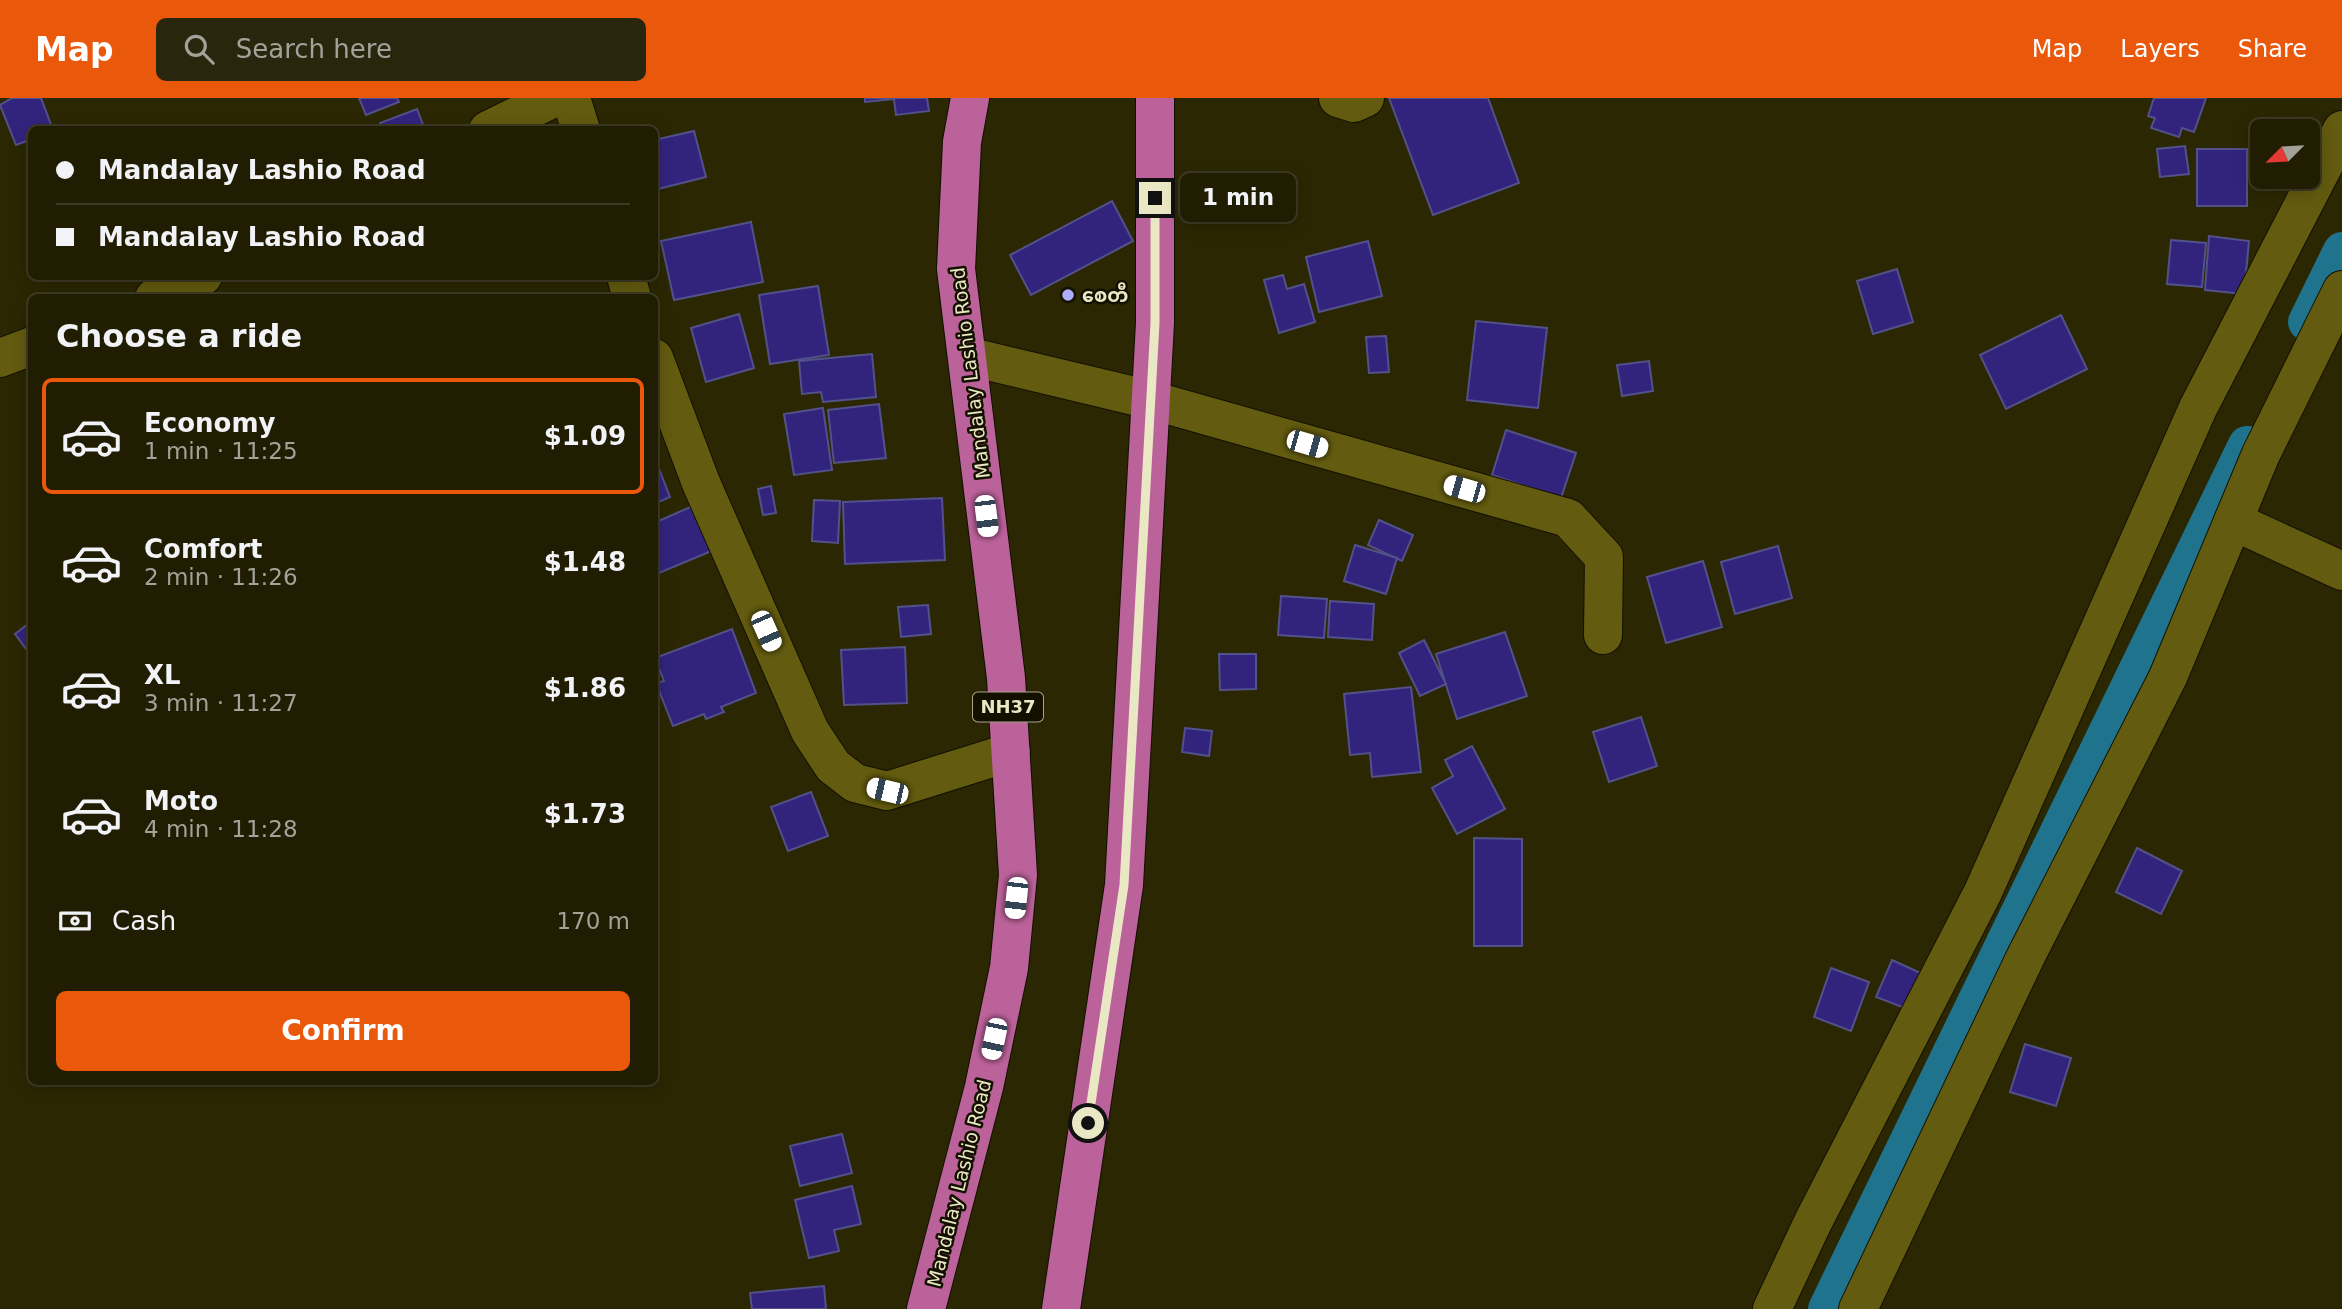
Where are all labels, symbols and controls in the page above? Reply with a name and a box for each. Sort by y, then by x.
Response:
search box [156,18,646,81]
text: Map [35,30,114,69]
icon: search [180,30,218,68]
text: Search here [236,34,392,64]
text: Map [2032,35,2082,63]
text: Layers [2120,35,2200,63]
text: Share [2238,35,2307,63]
north arrow [2250,119,2320,189]
map controls [2250,119,2320,189]
text: Mandalay Lashio Road [98,155,426,185]
callout: 1 min [1180,174,1295,222]
route end [1139,182,1171,214]
text: 1 min [1202,184,1274,210]
text: Mandalay Lashio Road [98,222,426,252]
street label: Mandalay Lashio Road [946,266,994,480]
place label: စေတီ [1082,282,1128,306]
marker: စေတီ [1060,287,1076,303]
text: Choose a ride [56,317,302,355]
icon: car [60,405,123,468]
text: Economy [144,408,275,438]
text: $1.09 [544,421,626,451]
car [1284,428,1331,460]
text: 1 min · 11:25 [144,438,298,464]
car [1441,473,1488,505]
car [974,494,999,538]
icon: car [60,531,123,594]
text: Comfort [144,534,262,564]
text: $1.48 [544,547,626,577]
text: 2 min · 11:26 [144,564,298,590]
car [748,608,785,654]
icon: car [60,657,123,720]
text: XL [144,660,181,690]
text: $1.86 [544,673,626,703]
text: 3 min · 11:27 [144,690,298,716]
road number: NH37 [973,692,1043,722]
car [865,776,910,806]
icon: car [60,783,123,846]
text: Moto [144,786,218,816]
text: $1.73 [544,799,626,829]
text: 4 min · 11:28 [144,816,298,842]
car [1004,876,1029,920]
icon: cash [56,902,94,940]
text: Cash [112,906,176,936]
text: 170 m [556,908,630,934]
button: Confirm [56,991,630,1071]
car [980,1016,1009,1062]
street label: Mandalay Lashio Road [923,1077,995,1289]
route start [1072,1107,1104,1139]

